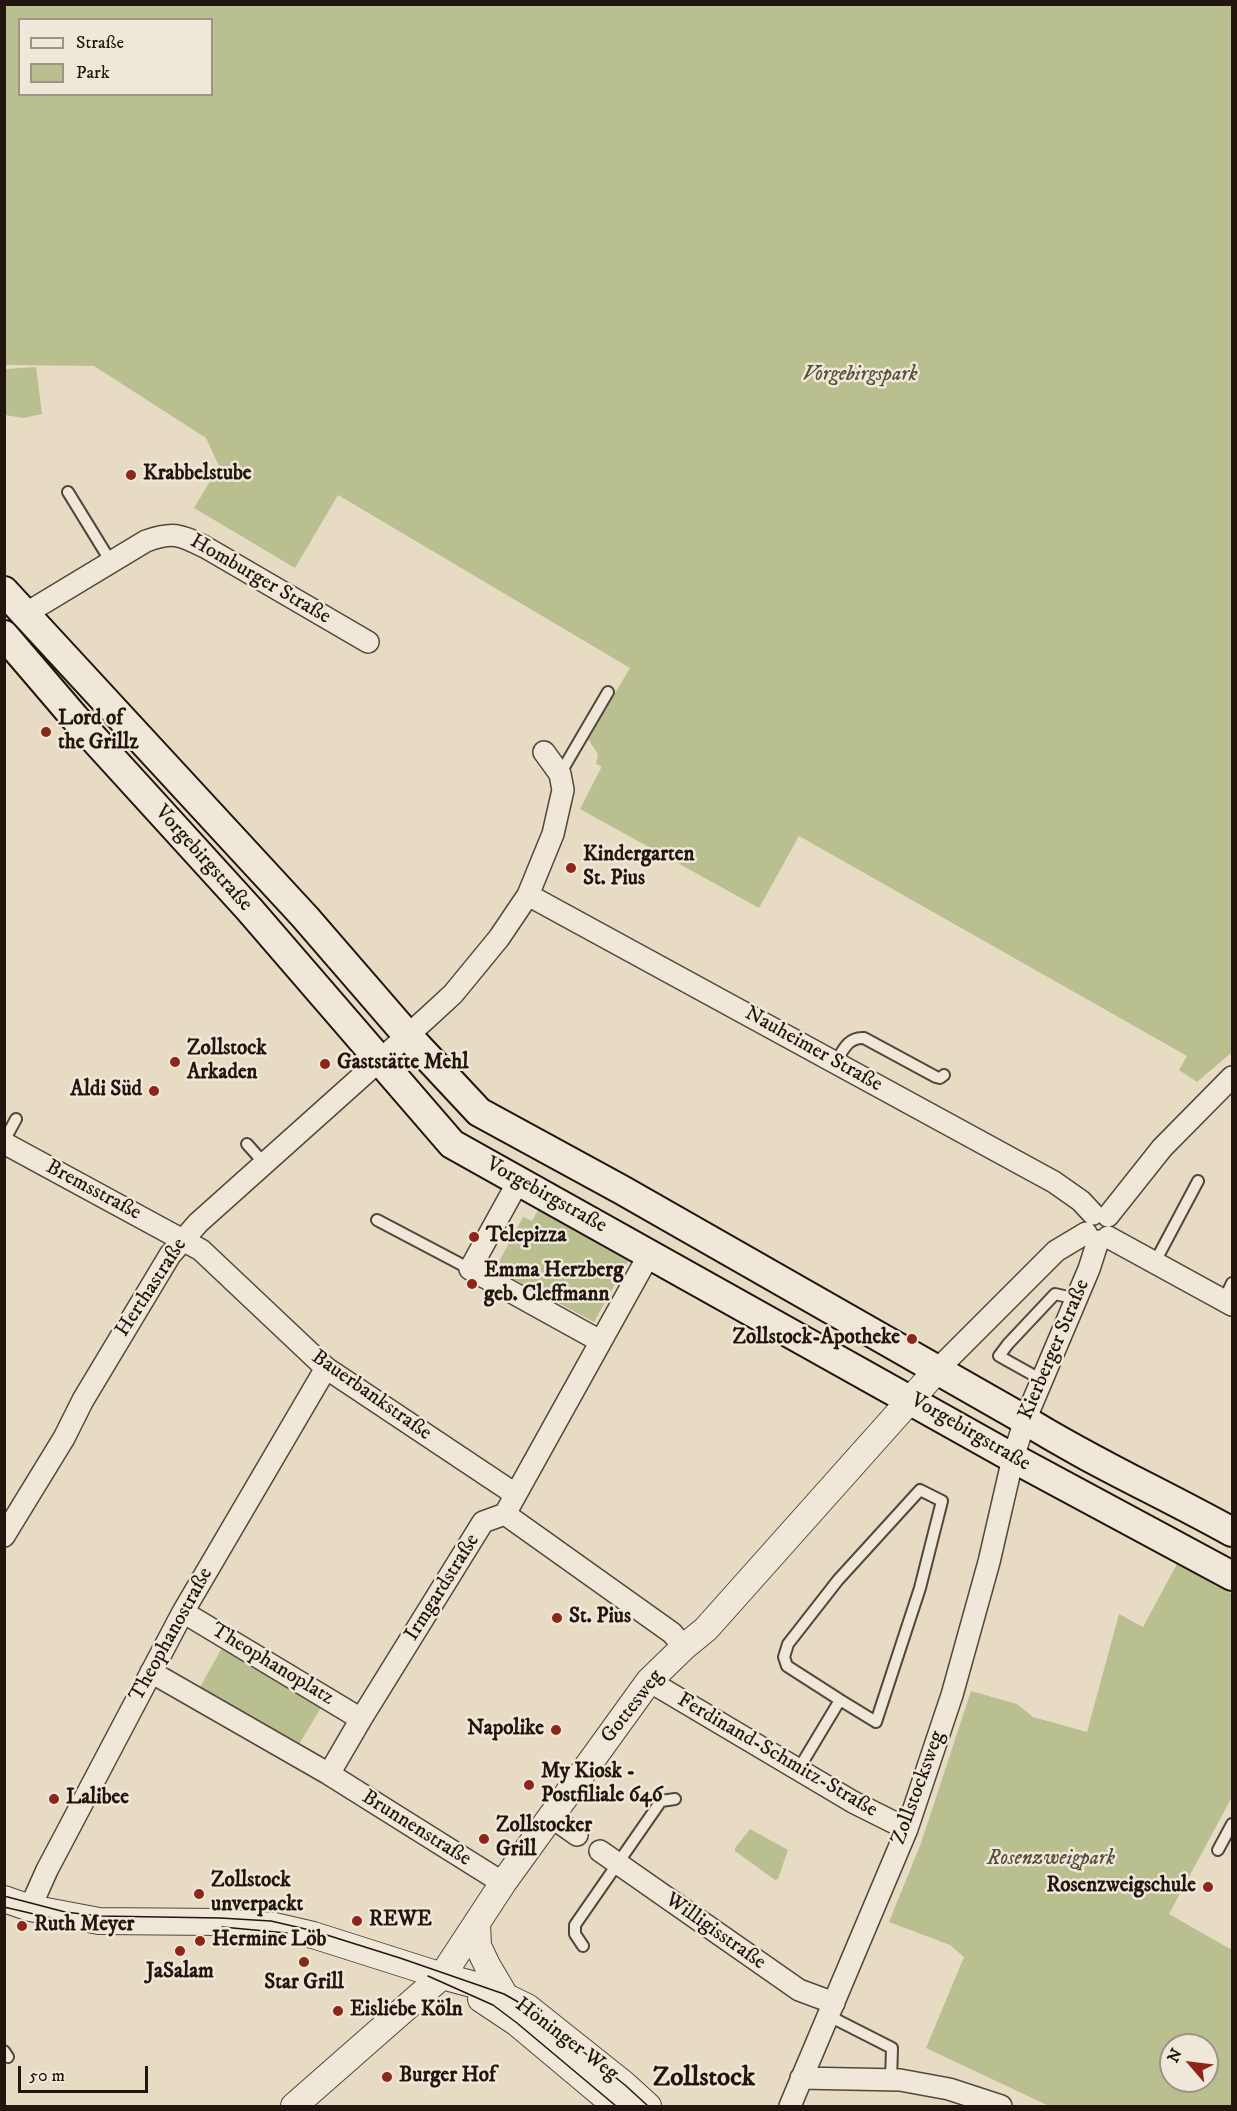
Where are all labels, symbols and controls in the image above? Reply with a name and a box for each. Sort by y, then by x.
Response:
legend [18,18,213,96]
text: Straße [76,32,124,54]
text: Park [76,62,110,84]
park label: Vorgebirgspark [803,363,917,389]
place label: Krabbelstube [143,462,252,488]
marker: Krabbelstube [124,468,138,482]
street label: Homburger Straße [185,530,335,630]
place label: Lord of the Grillz [58,707,138,757]
marker: Lord of the Grillz [39,725,53,739]
street label: Vorgebirgstraße [149,801,257,917]
place label: Kindergarten St. Pius [583,843,694,893]
marker: Kindergarten St. Pius [564,861,578,875]
street label: Nauheimer Straße [740,1002,886,1098]
place label: Zollstock Arkaden [187,1037,267,1087]
place label: Gaststätte Mehl [337,1051,469,1077]
marker: Zollstock Arkaden [168,1055,182,1069]
marker: Gaststätte Mehl [318,1057,332,1071]
place label: Aldi Süd [70,1078,142,1104]
marker: Aldi Süd [147,1084,161,1098]
street label: Vorgebirgstraße [481,1152,611,1240]
street label: Bremsstraße [41,1155,145,1227]
place label: Telepizza [486,1224,566,1250]
marker: Telepizza [467,1230,481,1244]
street label: Herthastraße [111,1234,193,1342]
place label: Emma Herzberg geb. Cleffmann [484,1259,623,1309]
street label: Kierberger Straße [1014,1276,1096,1424]
marker: Emma Herzberg geb. Cleffmann [465,1277,479,1291]
place label: Zollstock-Apotheke [732,1326,900,1352]
marker: Zollstock-Apotheke [905,1332,919,1346]
street label: Bauerbankstraße [306,1345,436,1447]
street label: Vorgebirgstraße [906,1389,1034,1477]
street label: Irmgardstraße [400,1530,486,1646]
street label: Theophanostraße [125,1564,219,1706]
place label: St. Pius [569,1605,631,1631]
marker: St. Pius [550,1611,564,1625]
street label: Theophanoplatz [206,1618,338,1712]
street label: Gottesweg [596,1665,670,1749]
street label: Ferdinand-Schmitz-Straße [672,1688,882,1824]
place label: Napolike [467,1717,544,1743]
marker: Napolike [549,1723,563,1737]
street label: Zollstocksweg [887,1728,951,1848]
place label: My Kiosk - Postfiliale 646 [541,1760,663,1810]
marker: My Kiosk - Postfiliale 646 [522,1778,536,1792]
street label: Brunnenstraße [357,1785,475,1873]
place label: Lalibee [66,1786,129,1812]
marker: Lalibee [47,1792,61,1806]
place label: Zollstocker Grill [496,1814,592,1864]
marker: Zollstocker Grill [477,1832,491,1846]
park label: Rosenzweigpark [987,1847,1115,1873]
place label: Zollstock unverpackt [211,1869,303,1919]
place label: Rosenzweigschule [1046,1874,1196,1900]
marker: Rosenzweigschule [1201,1880,1215,1894]
marker: Zollstock unverpackt [192,1887,206,1901]
street label: Willigisstraße [660,1888,770,1976]
place label: REWE [369,1908,432,1934]
place label: Ruth Meyer [34,1913,134,1939]
marker: REWE [350,1914,364,1928]
marker: Ruth Meyer [15,1919,29,1933]
place label: Hermine Löb [212,1928,326,1954]
marker: Hermine Löb [193,1934,207,1948]
marker: JaSalam [173,1944,187,1958]
marker: Star Grill [297,1955,311,1969]
place label: JaSalam [146,1960,214,1986]
place label: Star Grill [264,1971,344,1997]
street label: Höninger Weg [509,1993,623,2087]
place label: Eisliebe Köln [350,1998,463,2024]
marker: Eisliebe Köln [331,2004,345,2018]
north arrow [1159,2033,1219,2093]
text: N [1163,2045,1187,2066]
scale bar [21,2054,152,2092]
district label: Zollstock [653,2063,755,2095]
place label: Burger Hof [399,2064,496,2090]
text: 50 m [29,2065,65,2087]
marker: Burger Hof [380,2070,394,2084]

